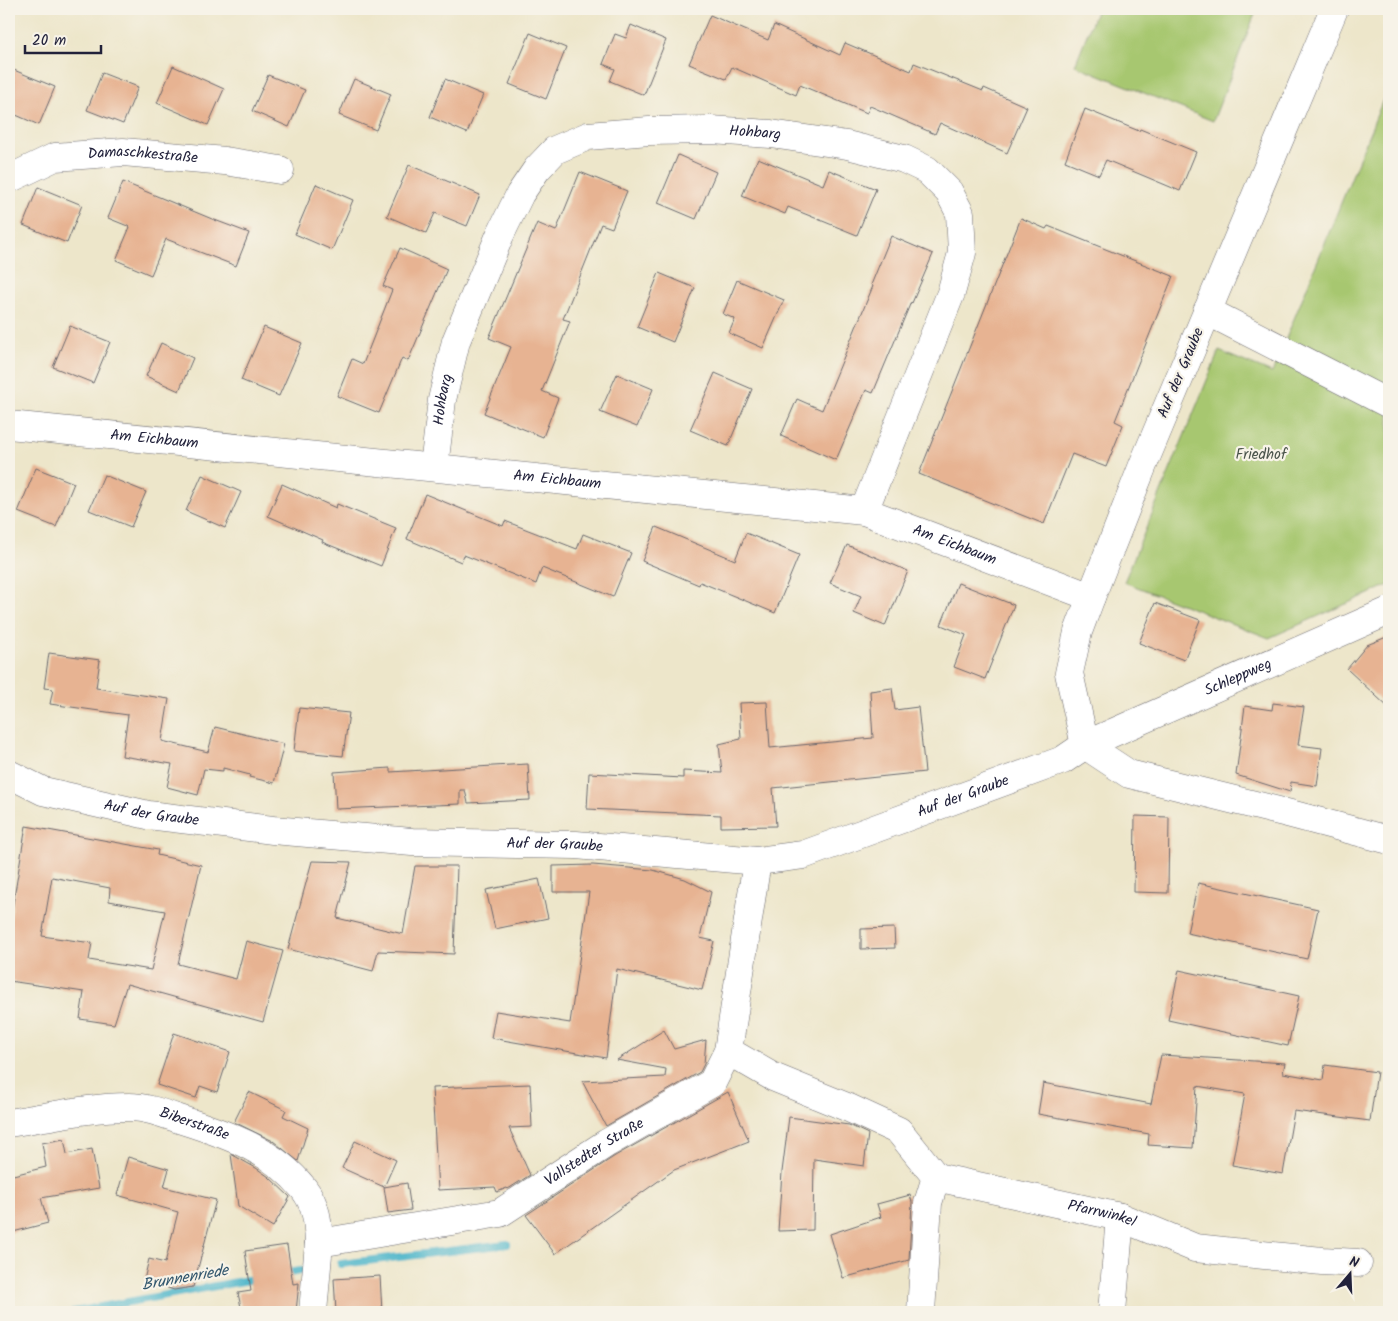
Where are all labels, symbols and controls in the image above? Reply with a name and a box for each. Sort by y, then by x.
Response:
scale bar [25,22,101,54]
text: 20 m [32,29,66,53]
street label: Hohbarg [728,119,782,147]
street label: Damaschkestraße [87,140,199,171]
street label: Auf der Graube [1151,324,1211,422]
street label: Hohbarg [427,371,460,427]
street label: Am Eichbaum [109,423,199,456]
park label: Friedhof [1235,443,1288,467]
street label: Am Eichbaum [512,464,602,497]
street label: Am Eichbaum [909,518,1000,572]
street label: Schleppweg [1201,652,1276,703]
street label: Auf der Graube [914,769,1013,824]
street label: Auf der Graube [102,793,201,833]
street label: Auf der Graube [506,832,604,859]
street label: Biberstraße [156,1101,233,1148]
street label: Vallstedter Straße [540,1112,649,1193]
street label: Pfarrwinkel [1065,1194,1140,1235]
north arrow [1326,1248,1376,1298]
text: N [1346,1251,1362,1275]
water label: Brunnenriede [140,1258,232,1298]

